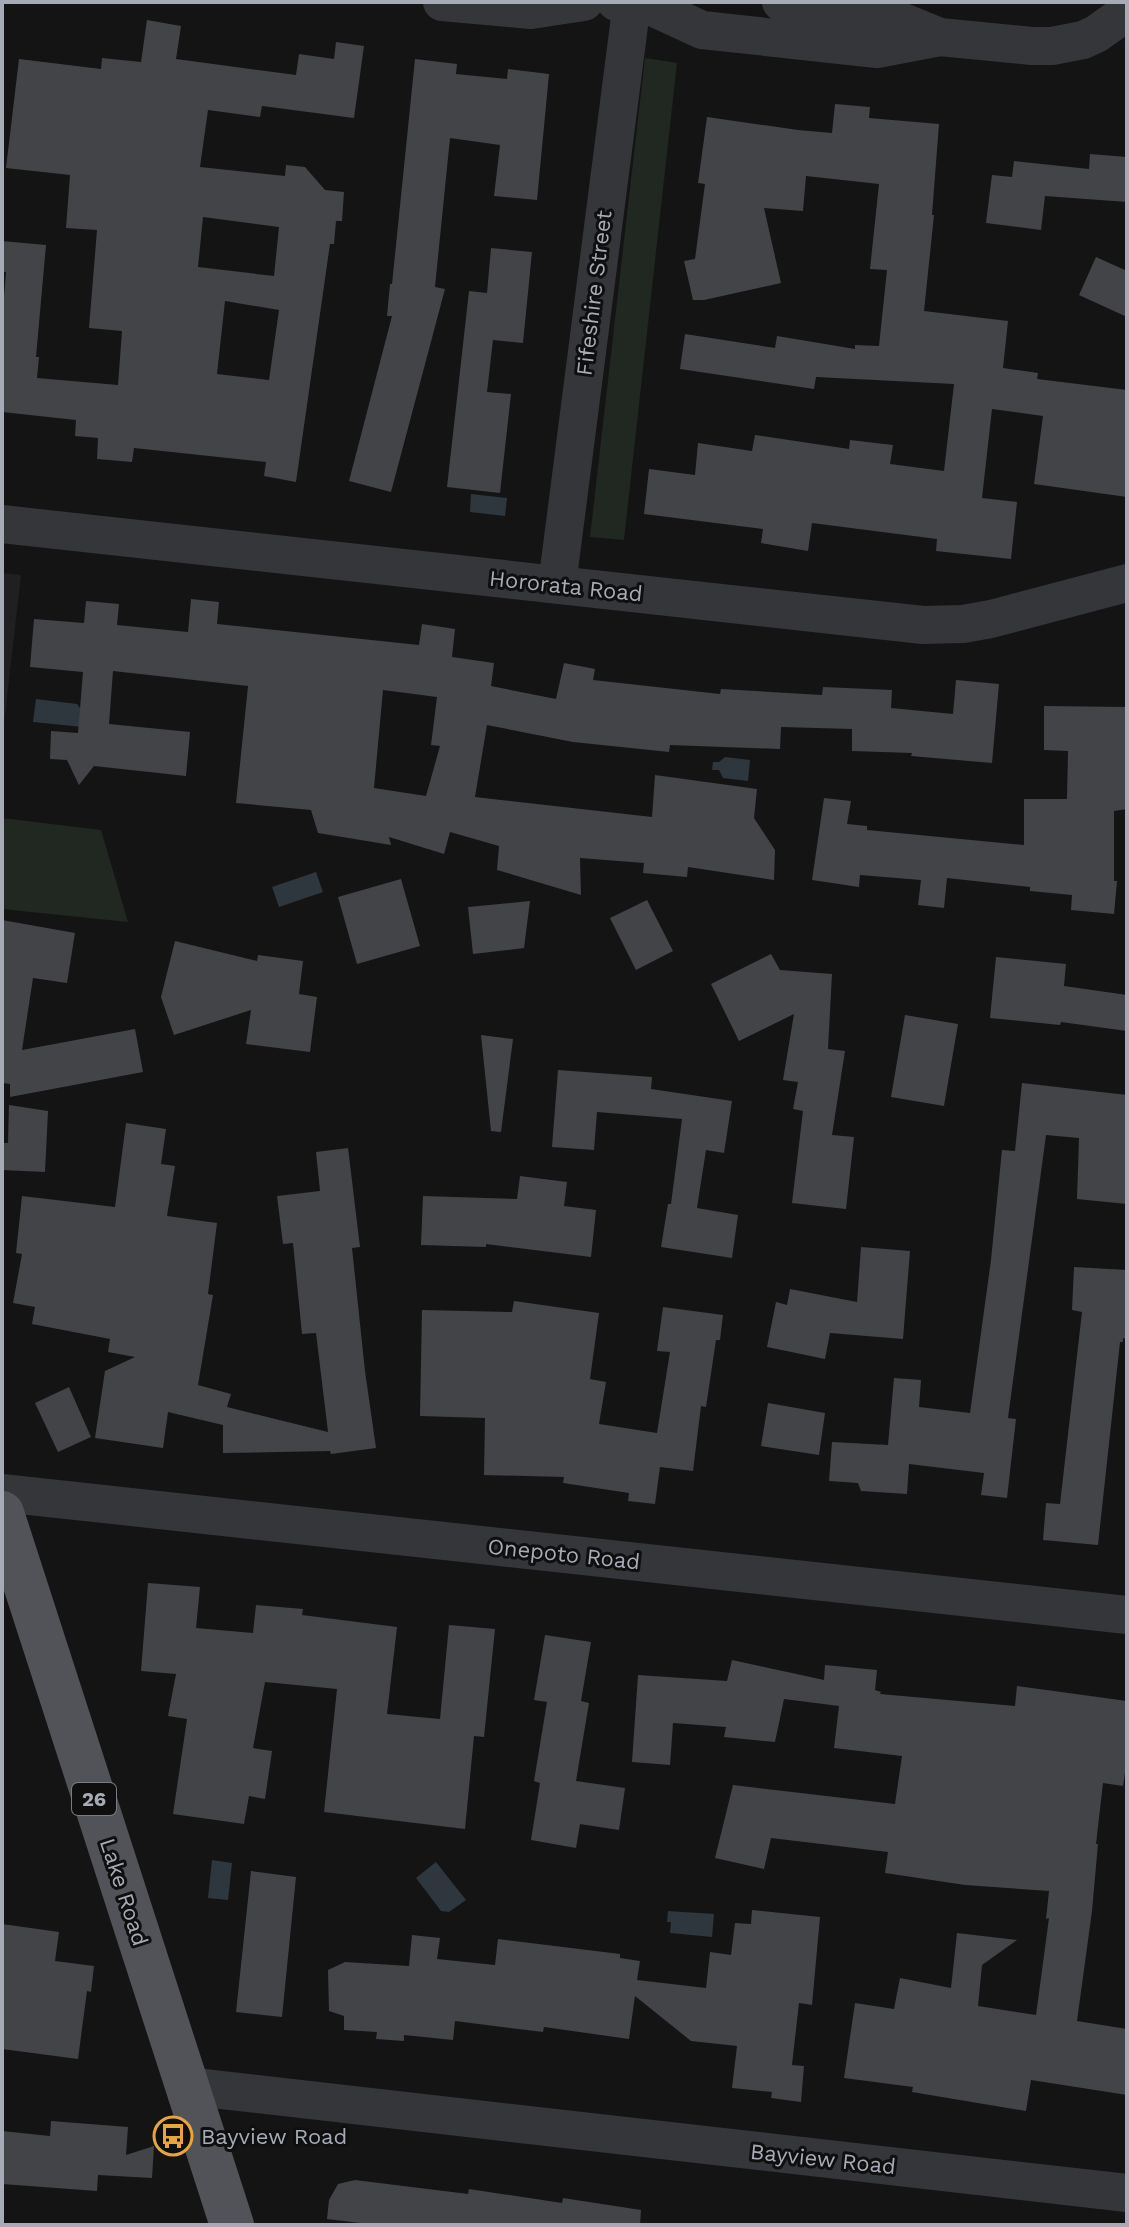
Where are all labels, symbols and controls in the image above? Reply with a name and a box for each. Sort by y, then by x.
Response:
street label: Fifeshire Street [571,209,617,377]
street label: Hororata Road [488,566,644,606]
street label: Onepoto Road [487,1534,641,1574]
road number: 26 [72,1783,116,1815]
street label: Lake Road [95,1835,153,1949]
bus stop icon: Bayview Road [152,2115,194,2157]
place label: Bayview Road [201,2124,347,2149]
street label: Bayview Road [749,2139,897,2179]

